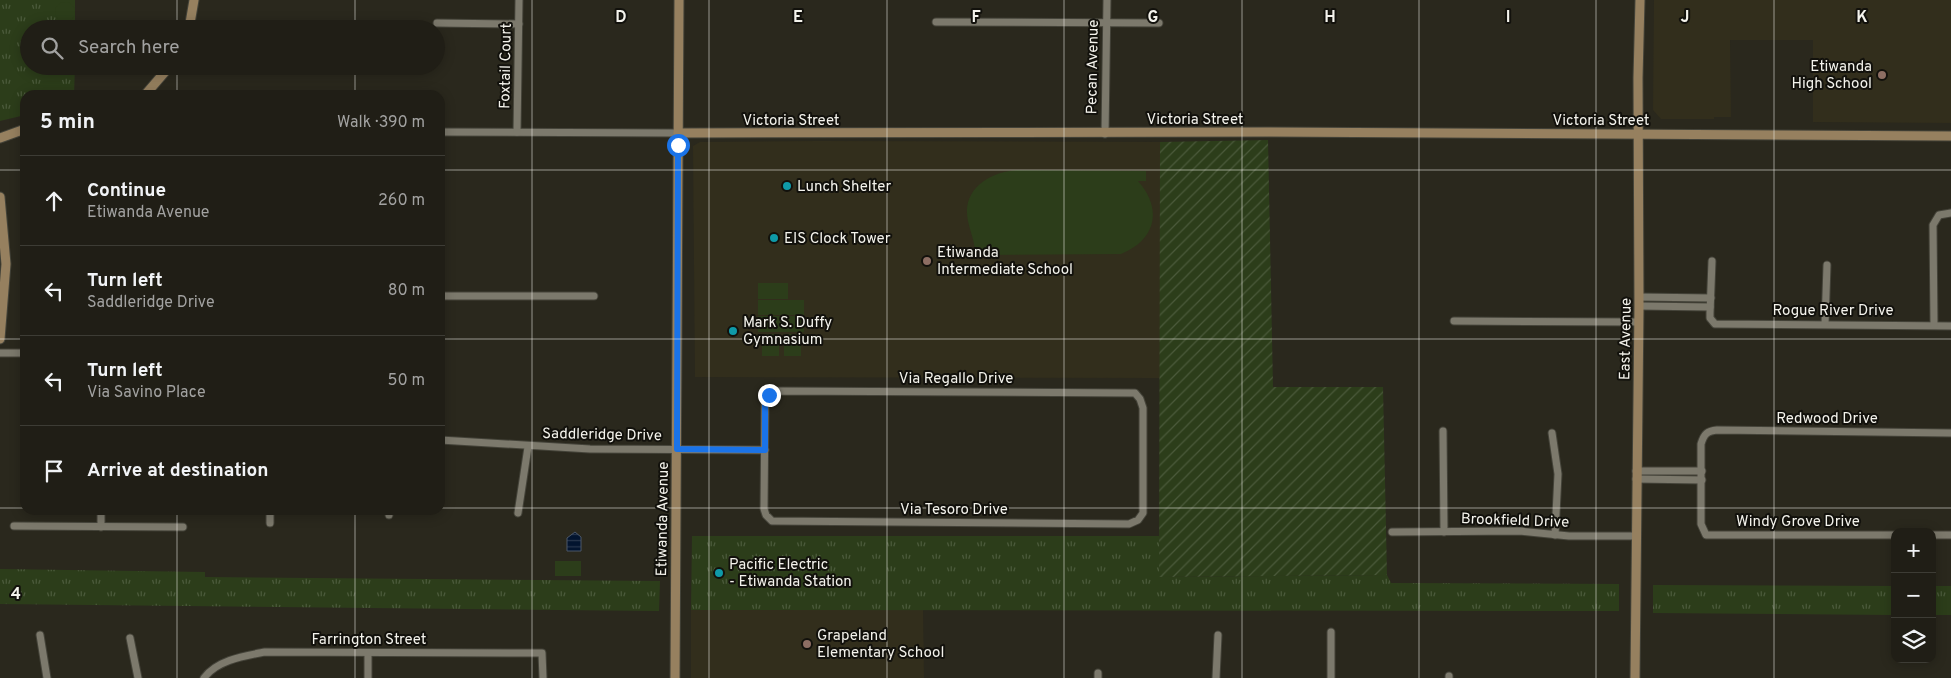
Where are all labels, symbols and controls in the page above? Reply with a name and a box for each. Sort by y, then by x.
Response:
text: D [615,8,627,28]
text: E [793,8,803,28]
text: F [971,8,981,28]
text: G [1148,8,1158,28]
text: H [1324,8,1336,28]
text: I [1506,8,1510,28]
text: J [1681,8,1689,28]
text: K [1856,8,1868,28]
street label: Pecan Avenue [1083,19,1104,115]
search box [20,20,445,75]
street label: Foxtail Court [496,23,517,109]
icon: search [38,34,66,62]
text: Search here [78,36,180,60]
place label: Etiwanda High School [1791,58,1872,94]
marker: Etiwanda High School [1876,69,1888,81]
text: 5 min [40,109,95,136]
street label: Victoria Street [1146,111,1244,130]
street label: Victoria Street [742,112,840,131]
street label: Victoria Street [1552,112,1650,131]
text: Walk · 390 m [337,113,425,133]
route start [667,134,690,157]
place label: Lunch Shelter [797,178,891,197]
text: Continue [87,179,166,203]
marker: Lunch Shelter [781,180,793,192]
icon: ahead [40,187,68,215]
text: 260 m [378,191,425,211]
text: Etiwanda Avenue [87,203,209,223]
place label: EIS Clock Tower [784,230,891,249]
marker: EIS Clock Tower [768,232,780,244]
place label: Etiwanda Intermediate School [937,244,1073,280]
marker: Etiwanda Intermediate School [921,255,933,267]
text: Turn left [87,269,163,293]
icon: left [40,277,68,305]
text: 80 m [388,281,425,301]
text: Saddleridge Drive [87,293,215,313]
street label: East Avenue [1616,298,1637,380]
street label: Rogue River Drive [1772,302,1894,321]
place label: Mark S. Duffy Gymnasium [743,314,832,350]
marker: Mark S. Duffy Gymnasium [727,325,739,337]
text: Turn left [87,359,163,383]
icon: left [40,367,68,395]
street label: Via Regallo Drive [899,370,1013,389]
text: 50 m [388,371,425,391]
text: Via Savino Place [87,383,206,403]
route end [758,384,781,407]
street label: Redwood Drive [1776,410,1878,429]
street label: Saddleridge Drive [542,425,662,446]
icon: arrive [40,457,68,485]
text: Arrive at destination [87,459,268,483]
street label: Etiwanda Avenue [653,461,674,577]
street label: Via Tesoro Drive [900,501,1008,520]
street label: Brookfield Drive [1460,510,1569,533]
street label: Windy Grove Drive [1736,513,1860,532]
map controls [1891,528,1936,663]
button: + [1891,528,1936,573]
place label: Pacific Electric - Etiwanda Station [729,556,852,592]
marker: Pacific Electric - Etiwanda Station [713,567,725,579]
button: − [1891,573,1936,618]
text: 4 [11,585,21,605]
button: layers [1891,618,1936,663]
place label: Grapeland Elementary School [817,627,944,663]
street label: Farrington Street [312,631,426,650]
marker: Grapeland Elementary School [801,638,813,650]

